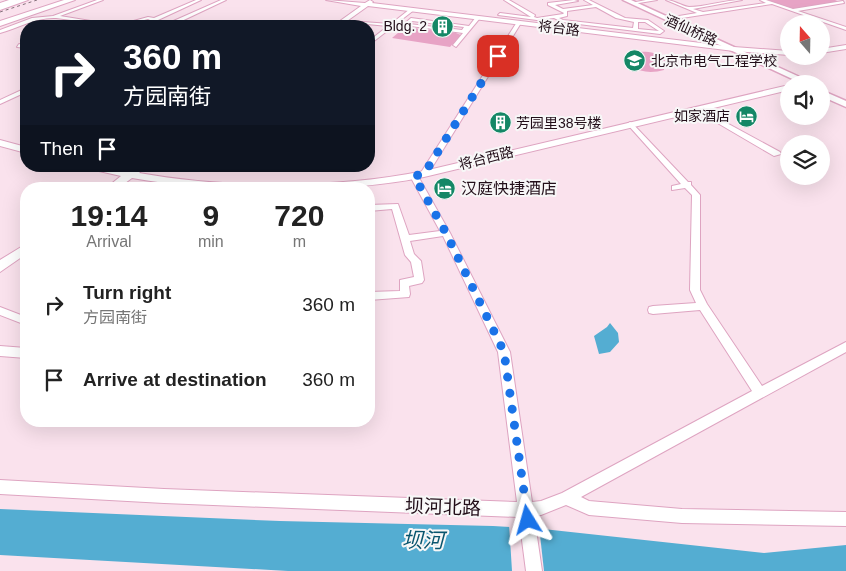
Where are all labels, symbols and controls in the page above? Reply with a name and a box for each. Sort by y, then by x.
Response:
street label: 酒仙桥路 [662,11,720,49]
building icon: Bldg. 2 [431,14,455,38]
north arrow [780,15,830,65]
map controls [780,15,830,185]
place label: Bldg. 2 [383,18,427,34]
street label: 将台路 [537,18,581,38]
pin [477,35,519,77]
text: 360 m [123,37,222,76]
icon: right [40,40,105,105]
icon: arrive [484,42,512,70]
school or university icon: 北京市电气工程学校 [623,49,647,73]
place label: 北京市电气工程学校 [651,53,777,69]
button: sound [780,75,830,125]
text: 方园南街 [123,84,211,109]
hotel icon: 如家酒店 [734,104,758,128]
place label: 如家酒店 [674,108,730,124]
building icon: 芳园里38号楼 [488,111,512,135]
place label: 芳园里38号楼 [516,115,602,131]
icon: arrive [93,135,121,163]
button: layers [780,135,830,185]
text: Then [40,138,83,159]
street label: 将台西路 [457,143,515,173]
hotel icon: 汉庭快捷酒店 [433,176,457,200]
place label: 汉庭快捷酒店 [461,180,557,197]
text: 19:14 [71,199,147,232]
text: 9 [202,199,219,232]
text: 720 [274,199,324,232]
text: Arrival [86,233,132,250]
text: min [198,233,224,250]
text: m [293,233,306,250]
text: Turn right [83,282,171,303]
icon: right [40,291,68,319]
text: 360 m [302,294,355,315]
text: 方园南街 [83,309,147,326]
icon: arrive [40,366,68,394]
text: Arrive at destination [83,369,267,390]
text: 360 m [302,369,355,390]
position arrow [501,493,553,545]
street label: 坝河北路 [405,495,481,519]
water label: 坝河 [402,528,448,552]

